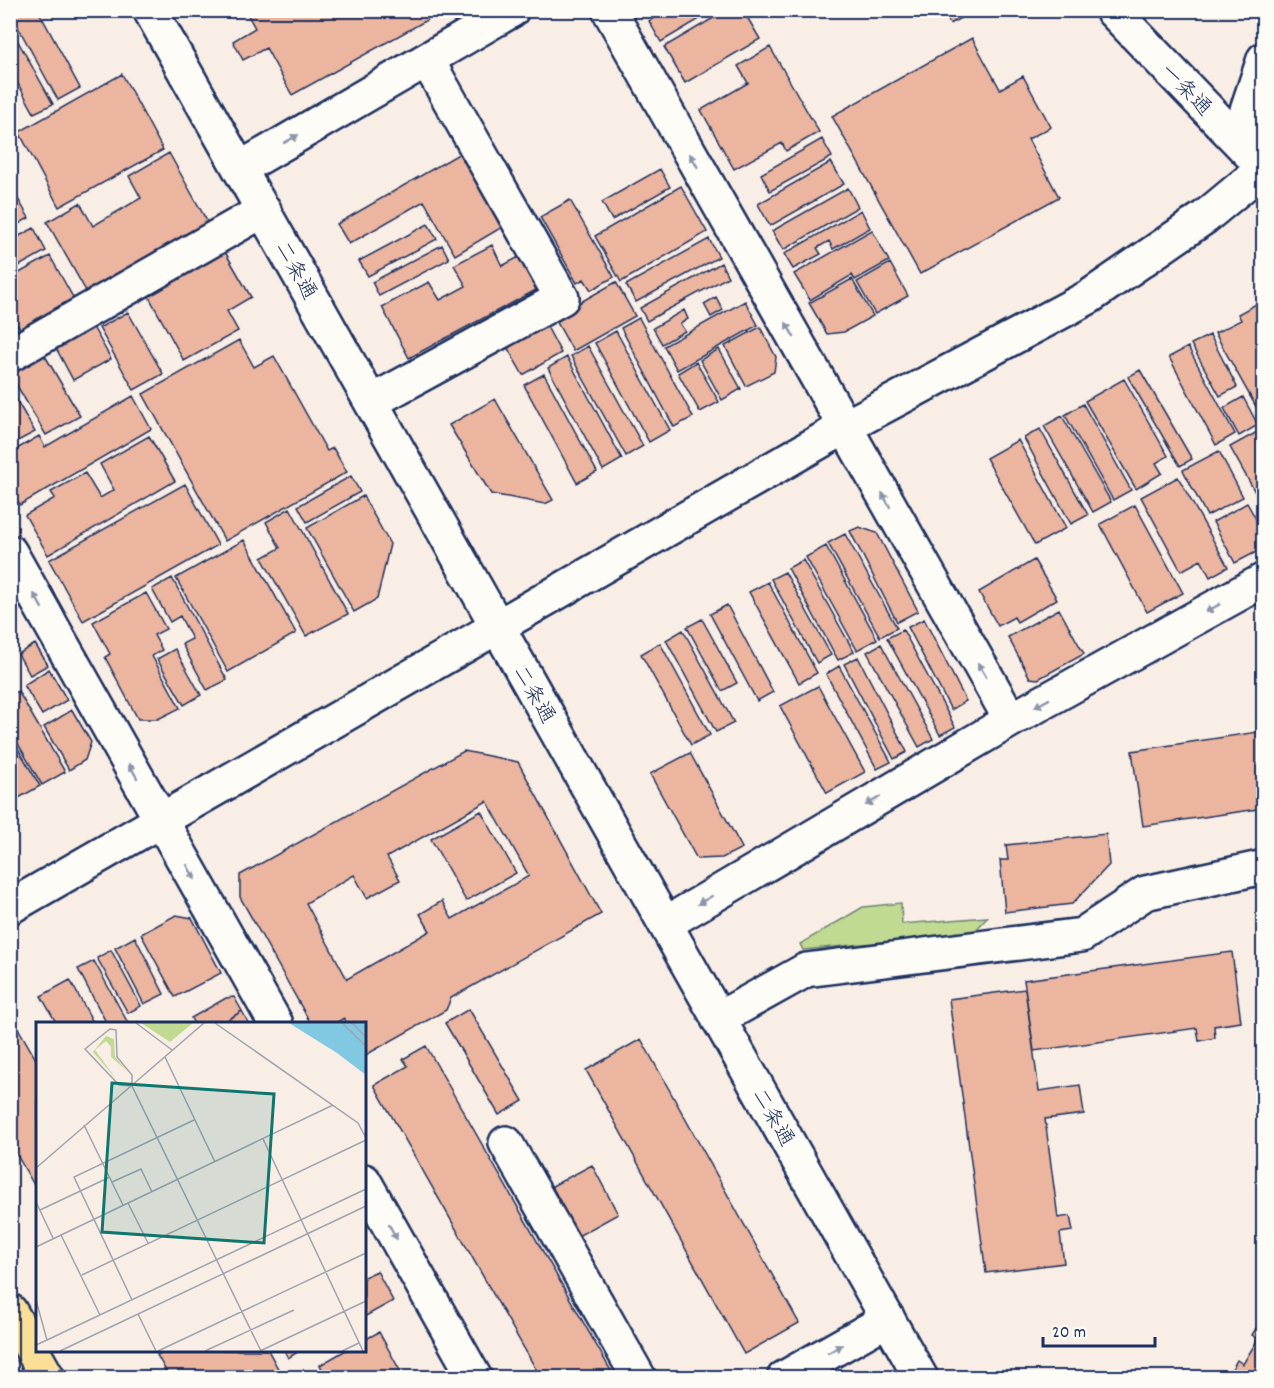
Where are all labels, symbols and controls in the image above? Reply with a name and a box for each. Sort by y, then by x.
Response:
street label: 一条通 [1152,58,1218,124]
one-way arrow [283,134,299,145]
one-way arrow [689,152,699,169]
street label: 二条通 [266,237,323,306]
one-way arrow [785,321,795,338]
one-way arrow [881,491,891,508]
one-way arrow [33,592,43,609]
one-way arrow [1204,603,1221,613]
street label: 二条通 [504,661,561,730]
one-way arrow [977,661,987,678]
one-way arrow [1033,698,1050,708]
one-way arrow [128,762,138,779]
one-way arrow [865,796,882,806]
one-way arrow [186,864,196,881]
one-way arrow [697,894,713,905]
inset map [36,1022,366,1352]
street label: 二条通 [743,1084,800,1153]
one-way arrow [388,1224,398,1241]
scale bar [1043,1310,1156,1348]
text: 20 m [1052,1321,1086,1346]
one-way arrow [827,1343,843,1354]

